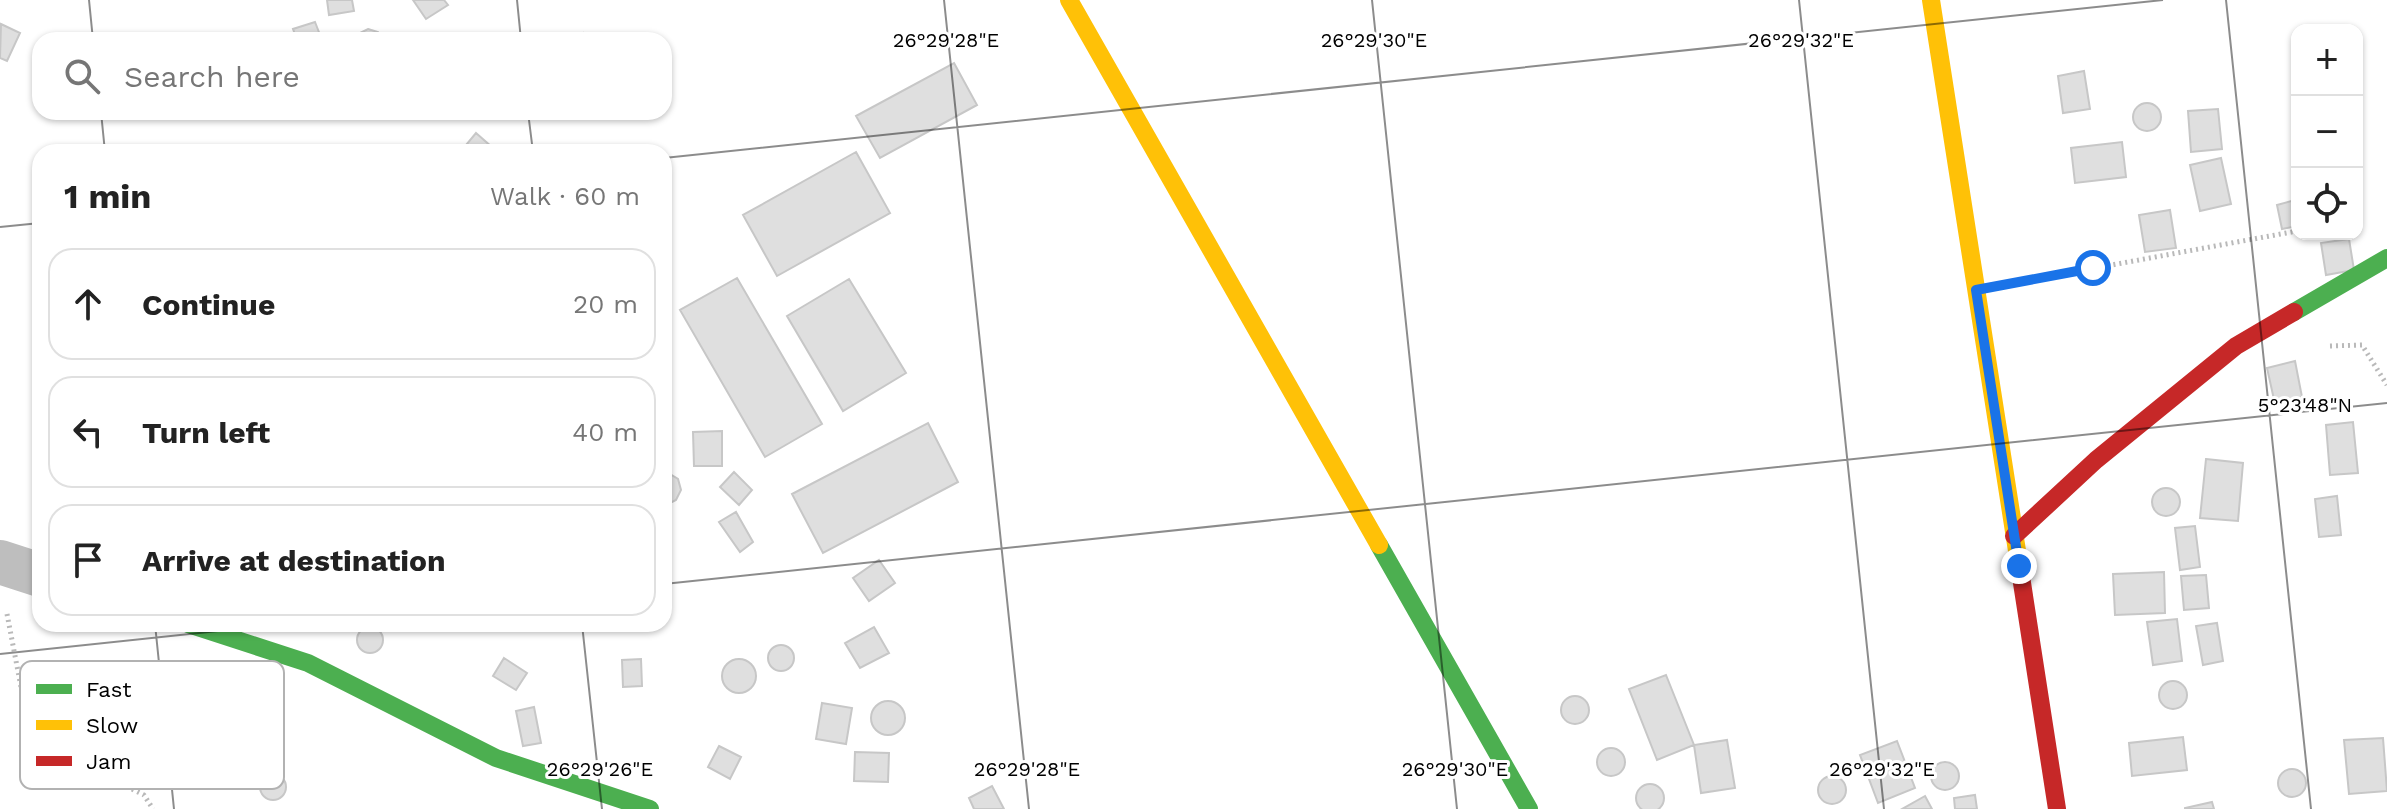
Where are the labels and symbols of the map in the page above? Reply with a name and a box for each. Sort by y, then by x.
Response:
text: 26°29'28"E [893,28,999,52]
text: 26°29'30"E [1321,28,1427,52]
text: 26°29'32"E [1748,28,1854,52]
route start [2075,250,2111,286]
text: 5°23'48"N [2258,393,2352,417]
route end [2001,548,2037,584]
legend [20,661,284,789]
text: Fast [86,677,132,702]
text: Slow [86,713,138,738]
text: Jam [86,749,131,774]
text: 26°29'26"E [547,757,653,781]
text: 26°29'28"E [974,757,1080,781]
text: 26°29'30"E [1402,757,1508,781]
text: 26°29'32"E [1829,757,1935,781]

